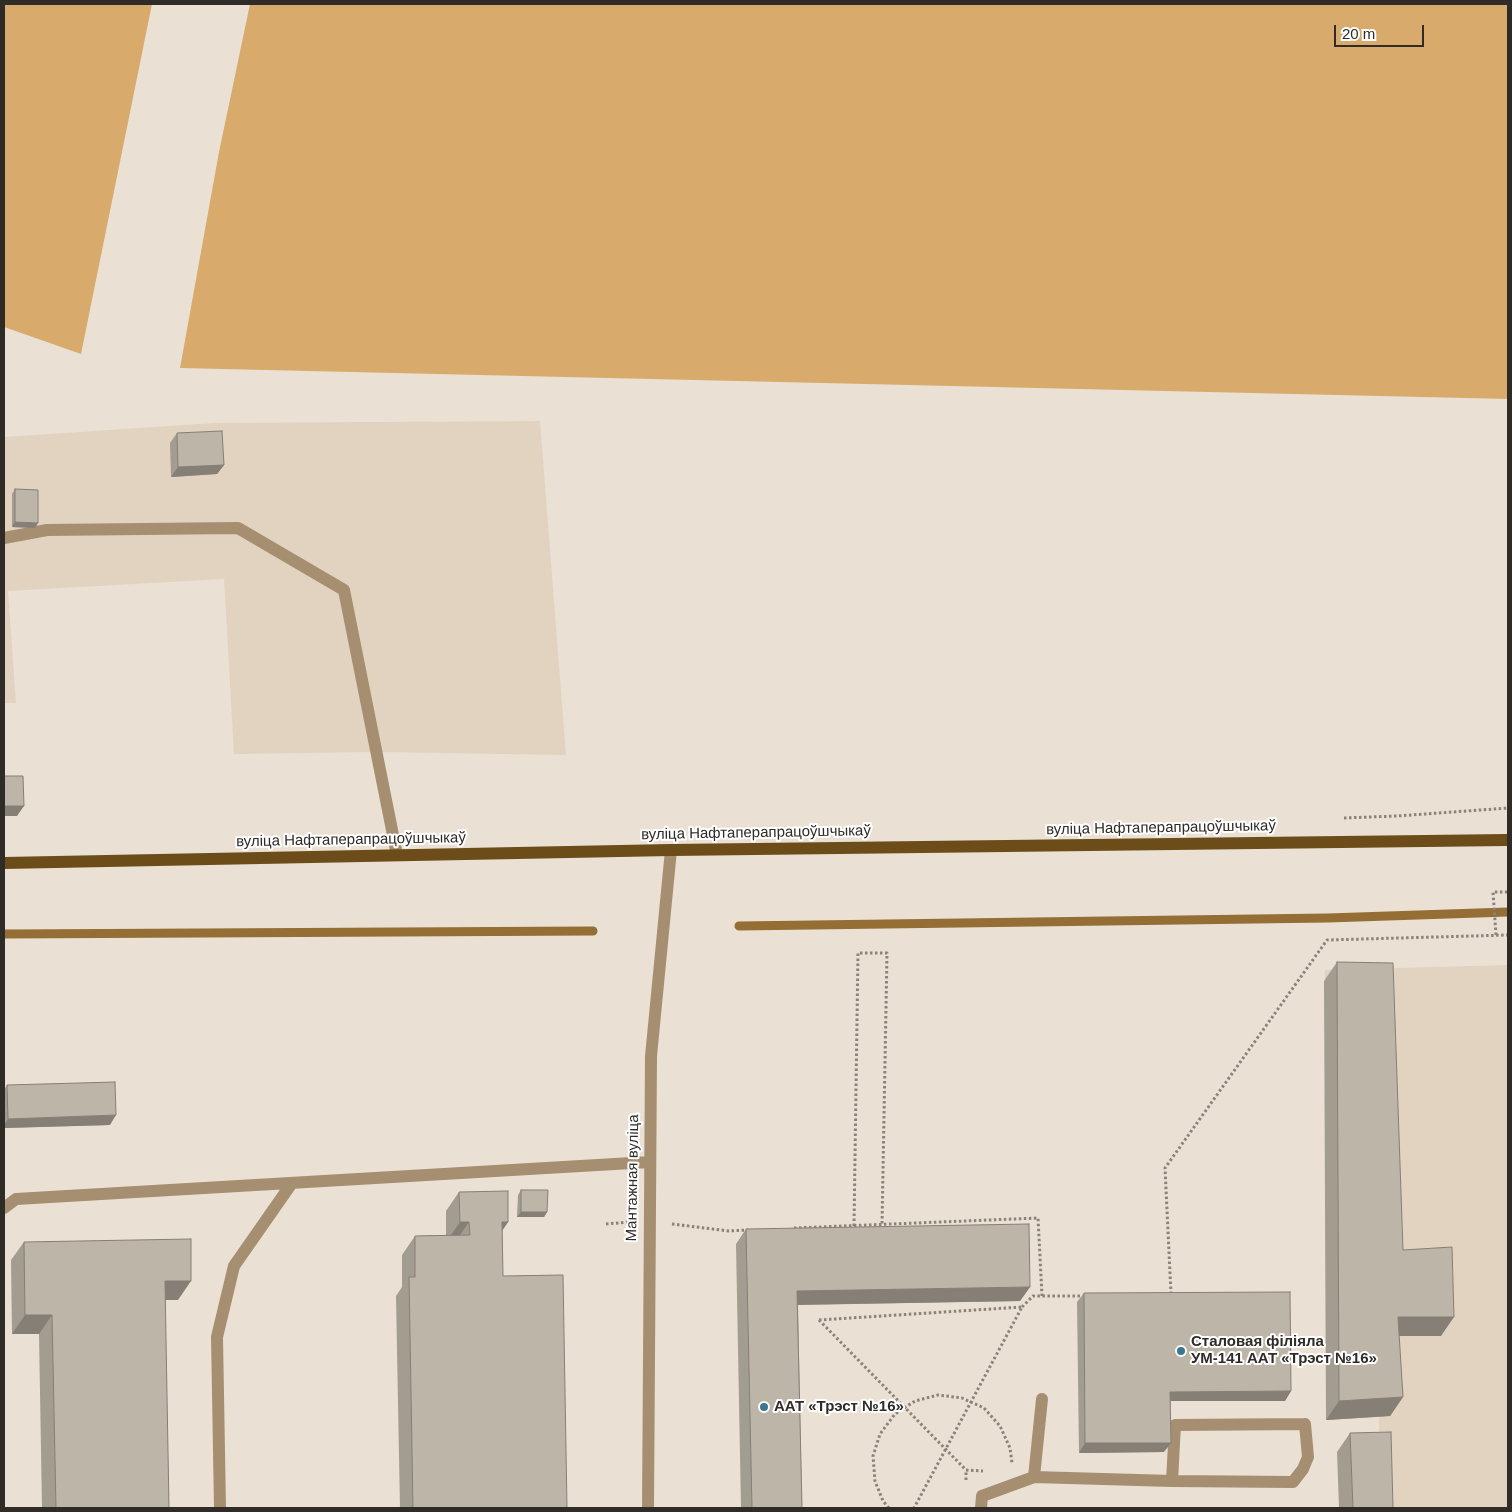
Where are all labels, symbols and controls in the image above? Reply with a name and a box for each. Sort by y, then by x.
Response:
scale bar [1337,15,1427,47]
text: 20 m [1342,25,1375,42]
street label: вуліца Нафтаперапрацоўшчыкаў [1046,817,1276,839]
street label: вуліца Нафтаперапрацоўшчыкаў [641,822,871,844]
street label: вуліца Нафтаперапрацоўшчыкаў [236,829,466,851]
street label: Мантажная вуліца [623,1114,643,1242]
place label: Сталовая філіяла УМ-141 ААТ «Трэст №16» [1191,1333,1377,1368]
marker: Сталовая філіяла УМ-141 ААТ «Трэст №16» [1175,1345,1187,1357]
place label: ААТ «Трэст №16» [774,1398,904,1416]
marker: ААТ «Трэст №16» [758,1401,770,1413]

